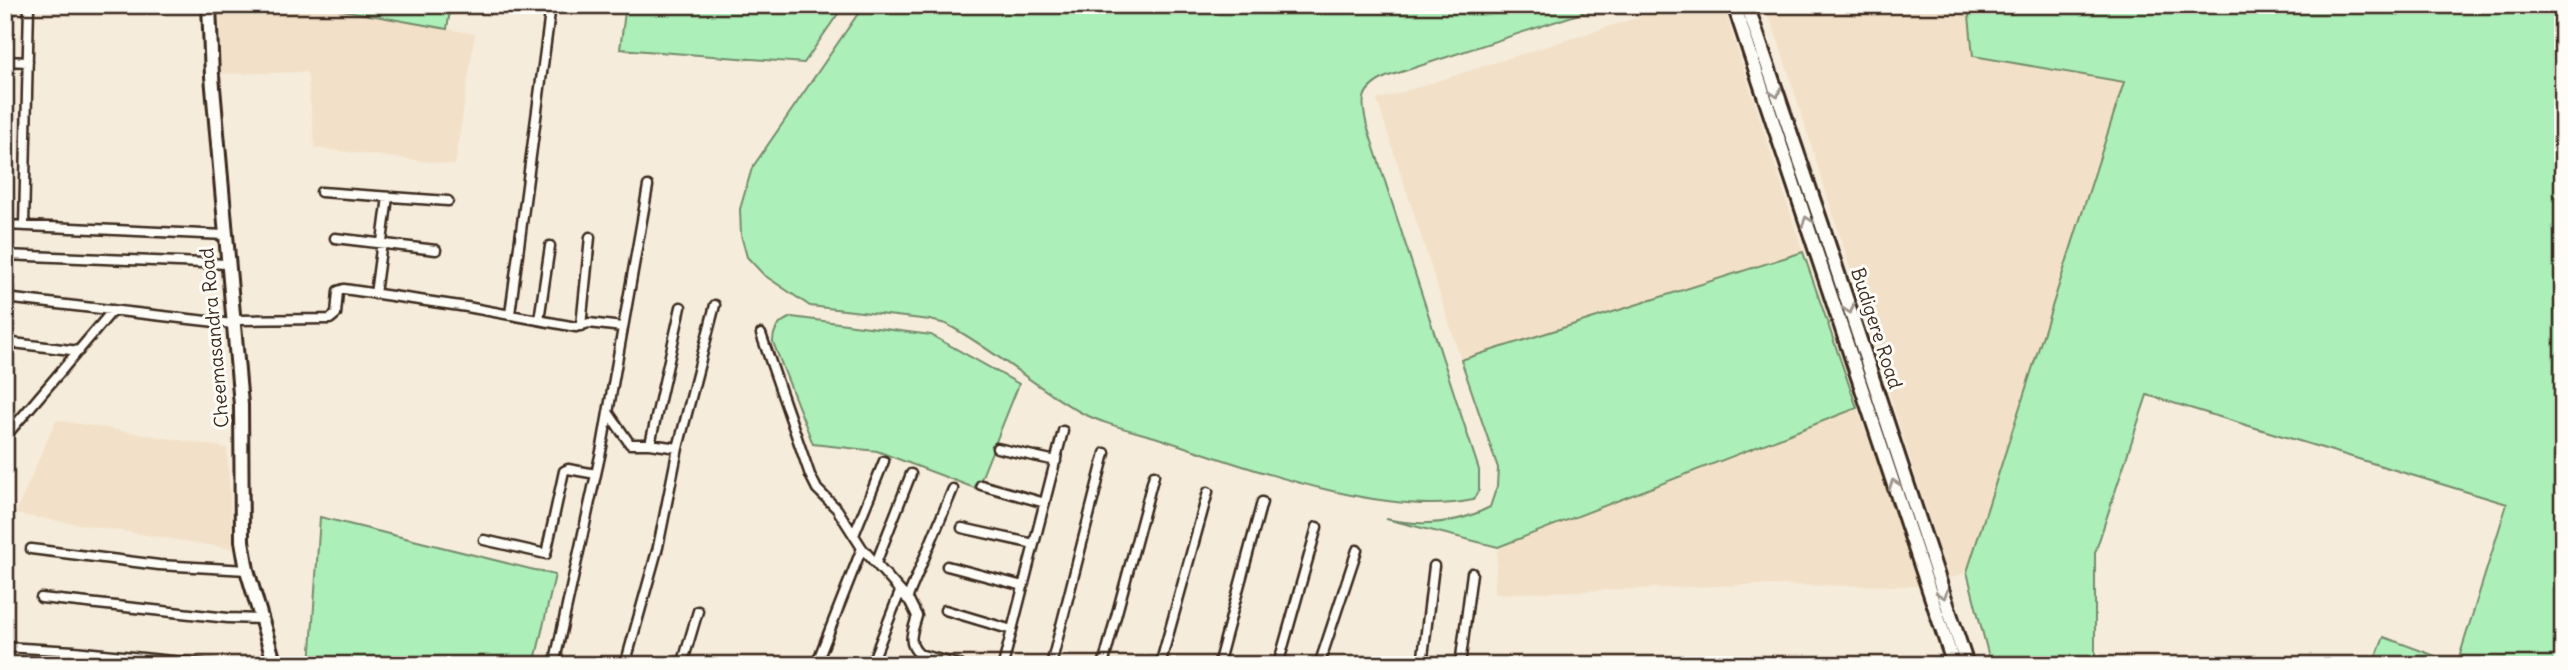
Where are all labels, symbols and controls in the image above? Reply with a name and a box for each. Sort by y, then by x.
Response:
one-way arrow [1768,87,1782,99]
one-way arrow [1800,216,1815,228]
street label: Cheemasandra Road [194,247,234,429]
street label: Budigere Road [1846,264,1908,392]
one-way arrow [1841,302,1855,314]
one-way arrow [1888,478,1902,490]
one-way arrow [1935,588,1950,600]

